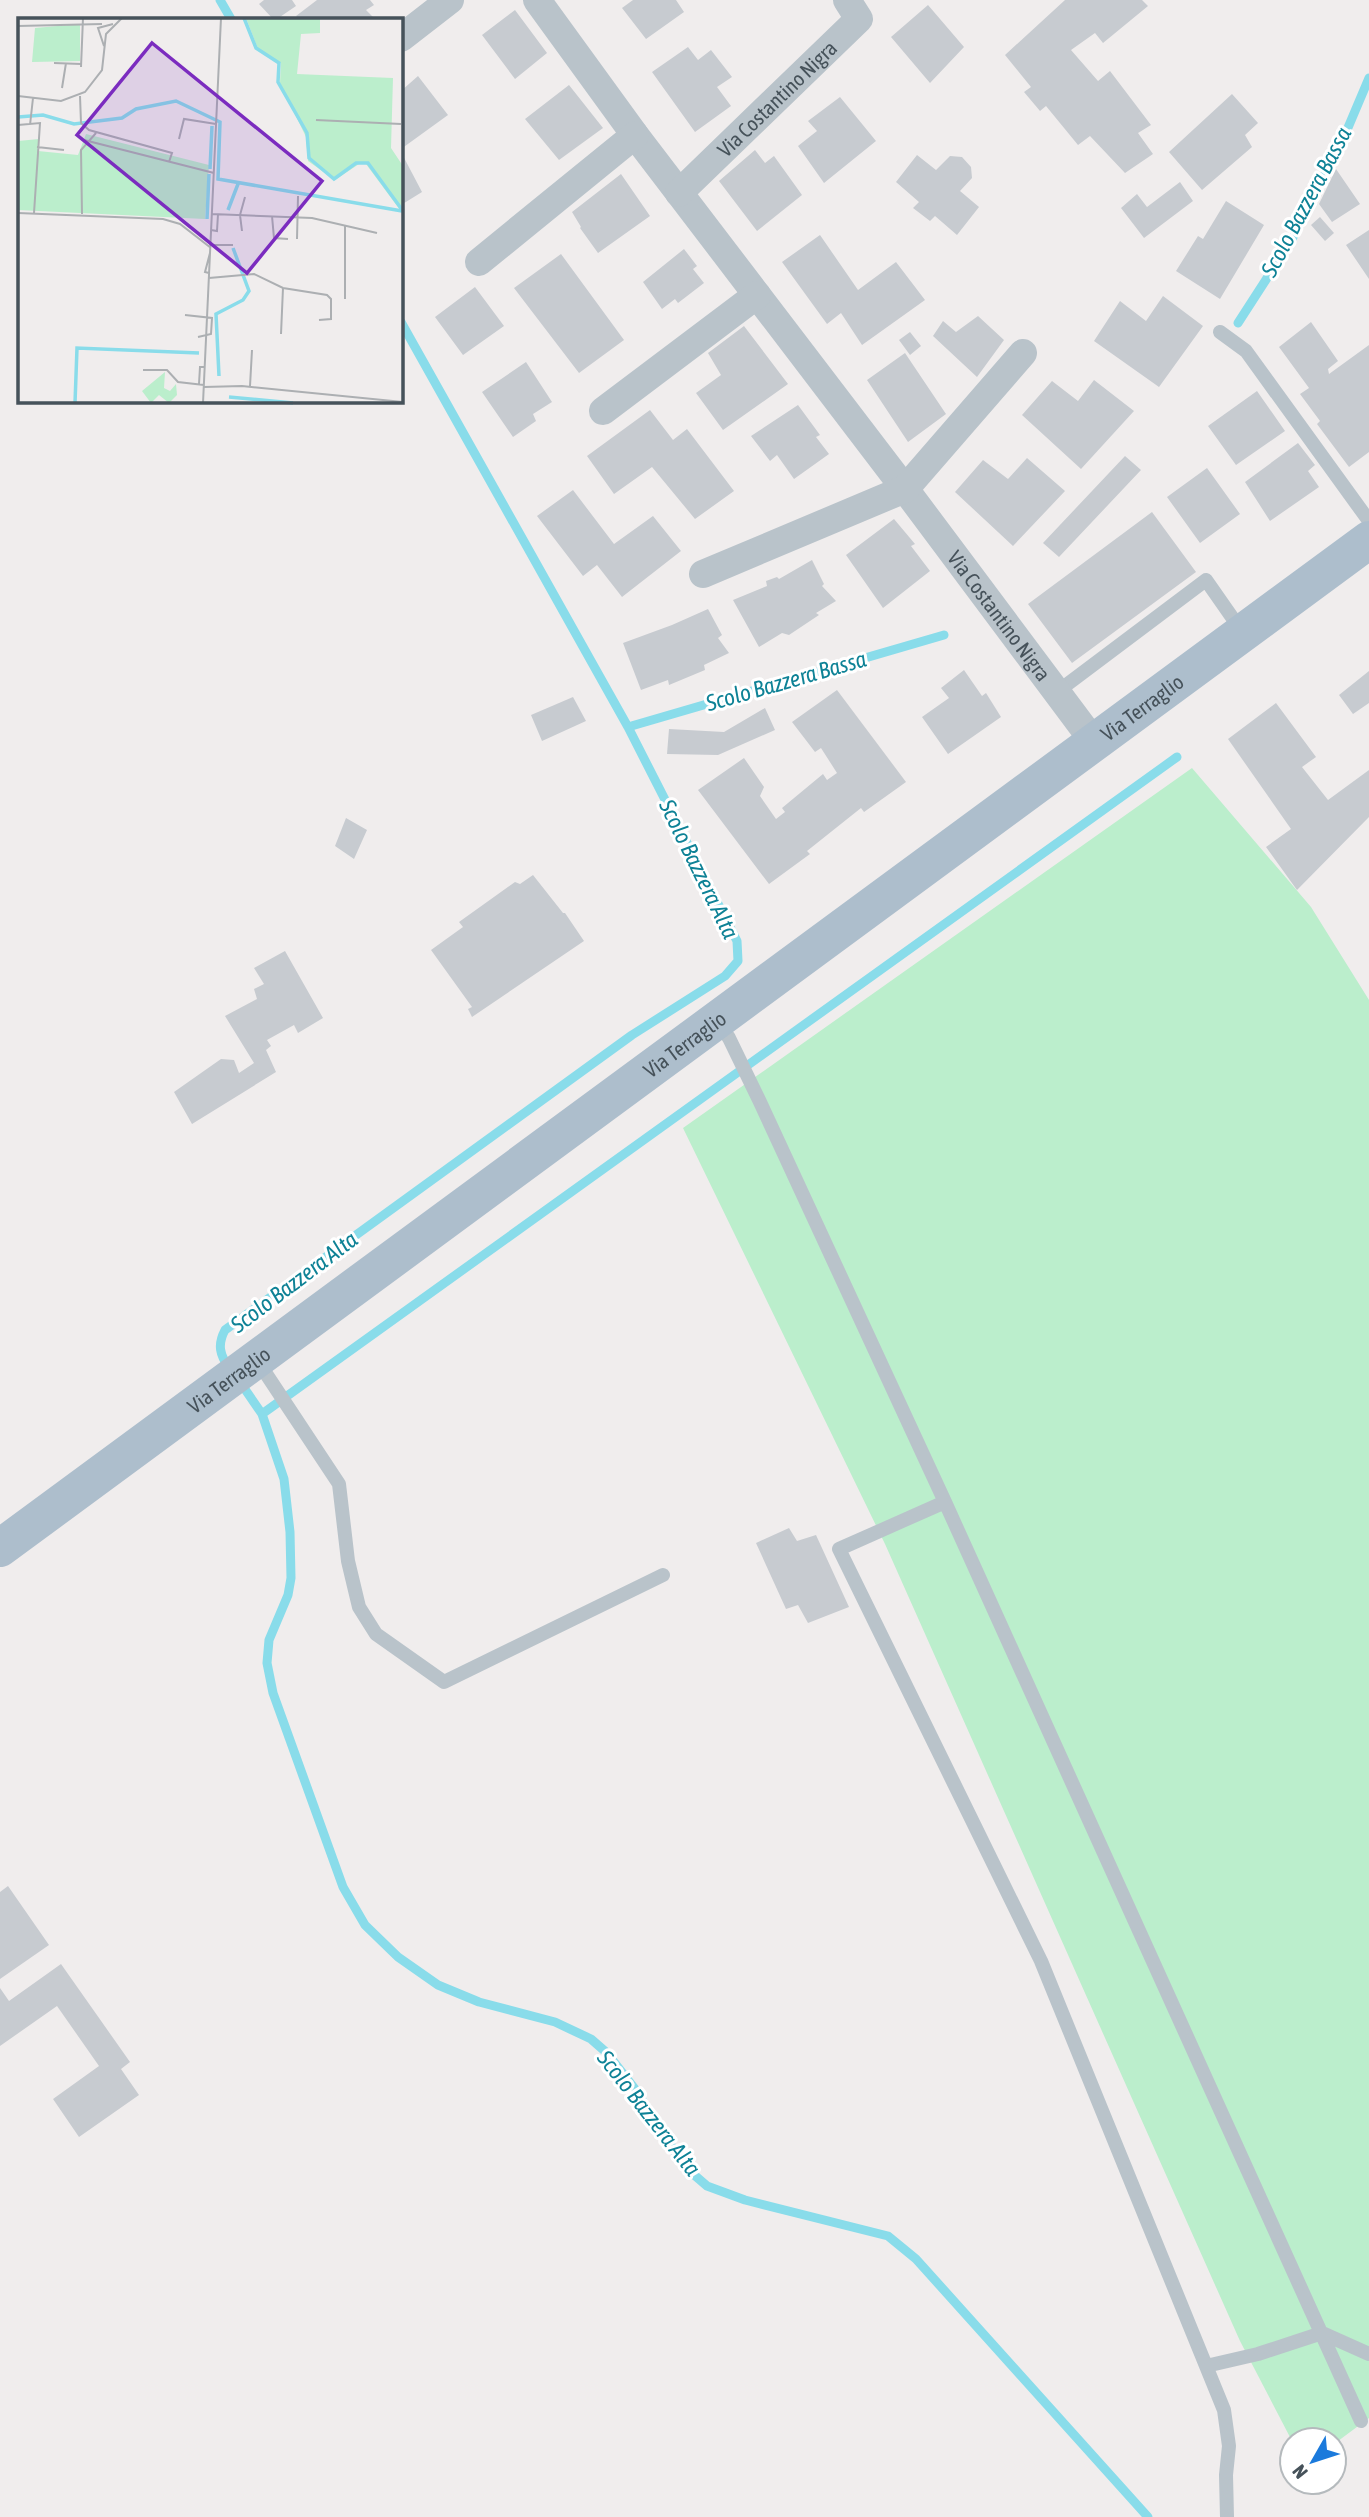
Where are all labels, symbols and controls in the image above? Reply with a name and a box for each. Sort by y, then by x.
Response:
inset map [18,18,402,402]
street label: Via Costantino Nigra [712,36,841,161]
water label: Scolo Bazzera Bassa [1255,123,1356,282]
street label: Via Costantino Nigra [943,546,1056,685]
water label: Scolo Bazzera Bassa [702,646,869,717]
street label: Via Terraglio [1096,669,1188,745]
water label: Scolo Bazzera Alta [654,794,744,943]
street label: Via Terraglio [639,1006,730,1082]
water label: Scolo Bazzera Alta [225,1226,363,1339]
street label: Via Terraglio [183,1341,275,1418]
water label: Scolo Bazzera Alta [592,2045,706,2181]
north arrow [1278,2426,1348,2496]
text: N [1288,2460,1312,2483]

